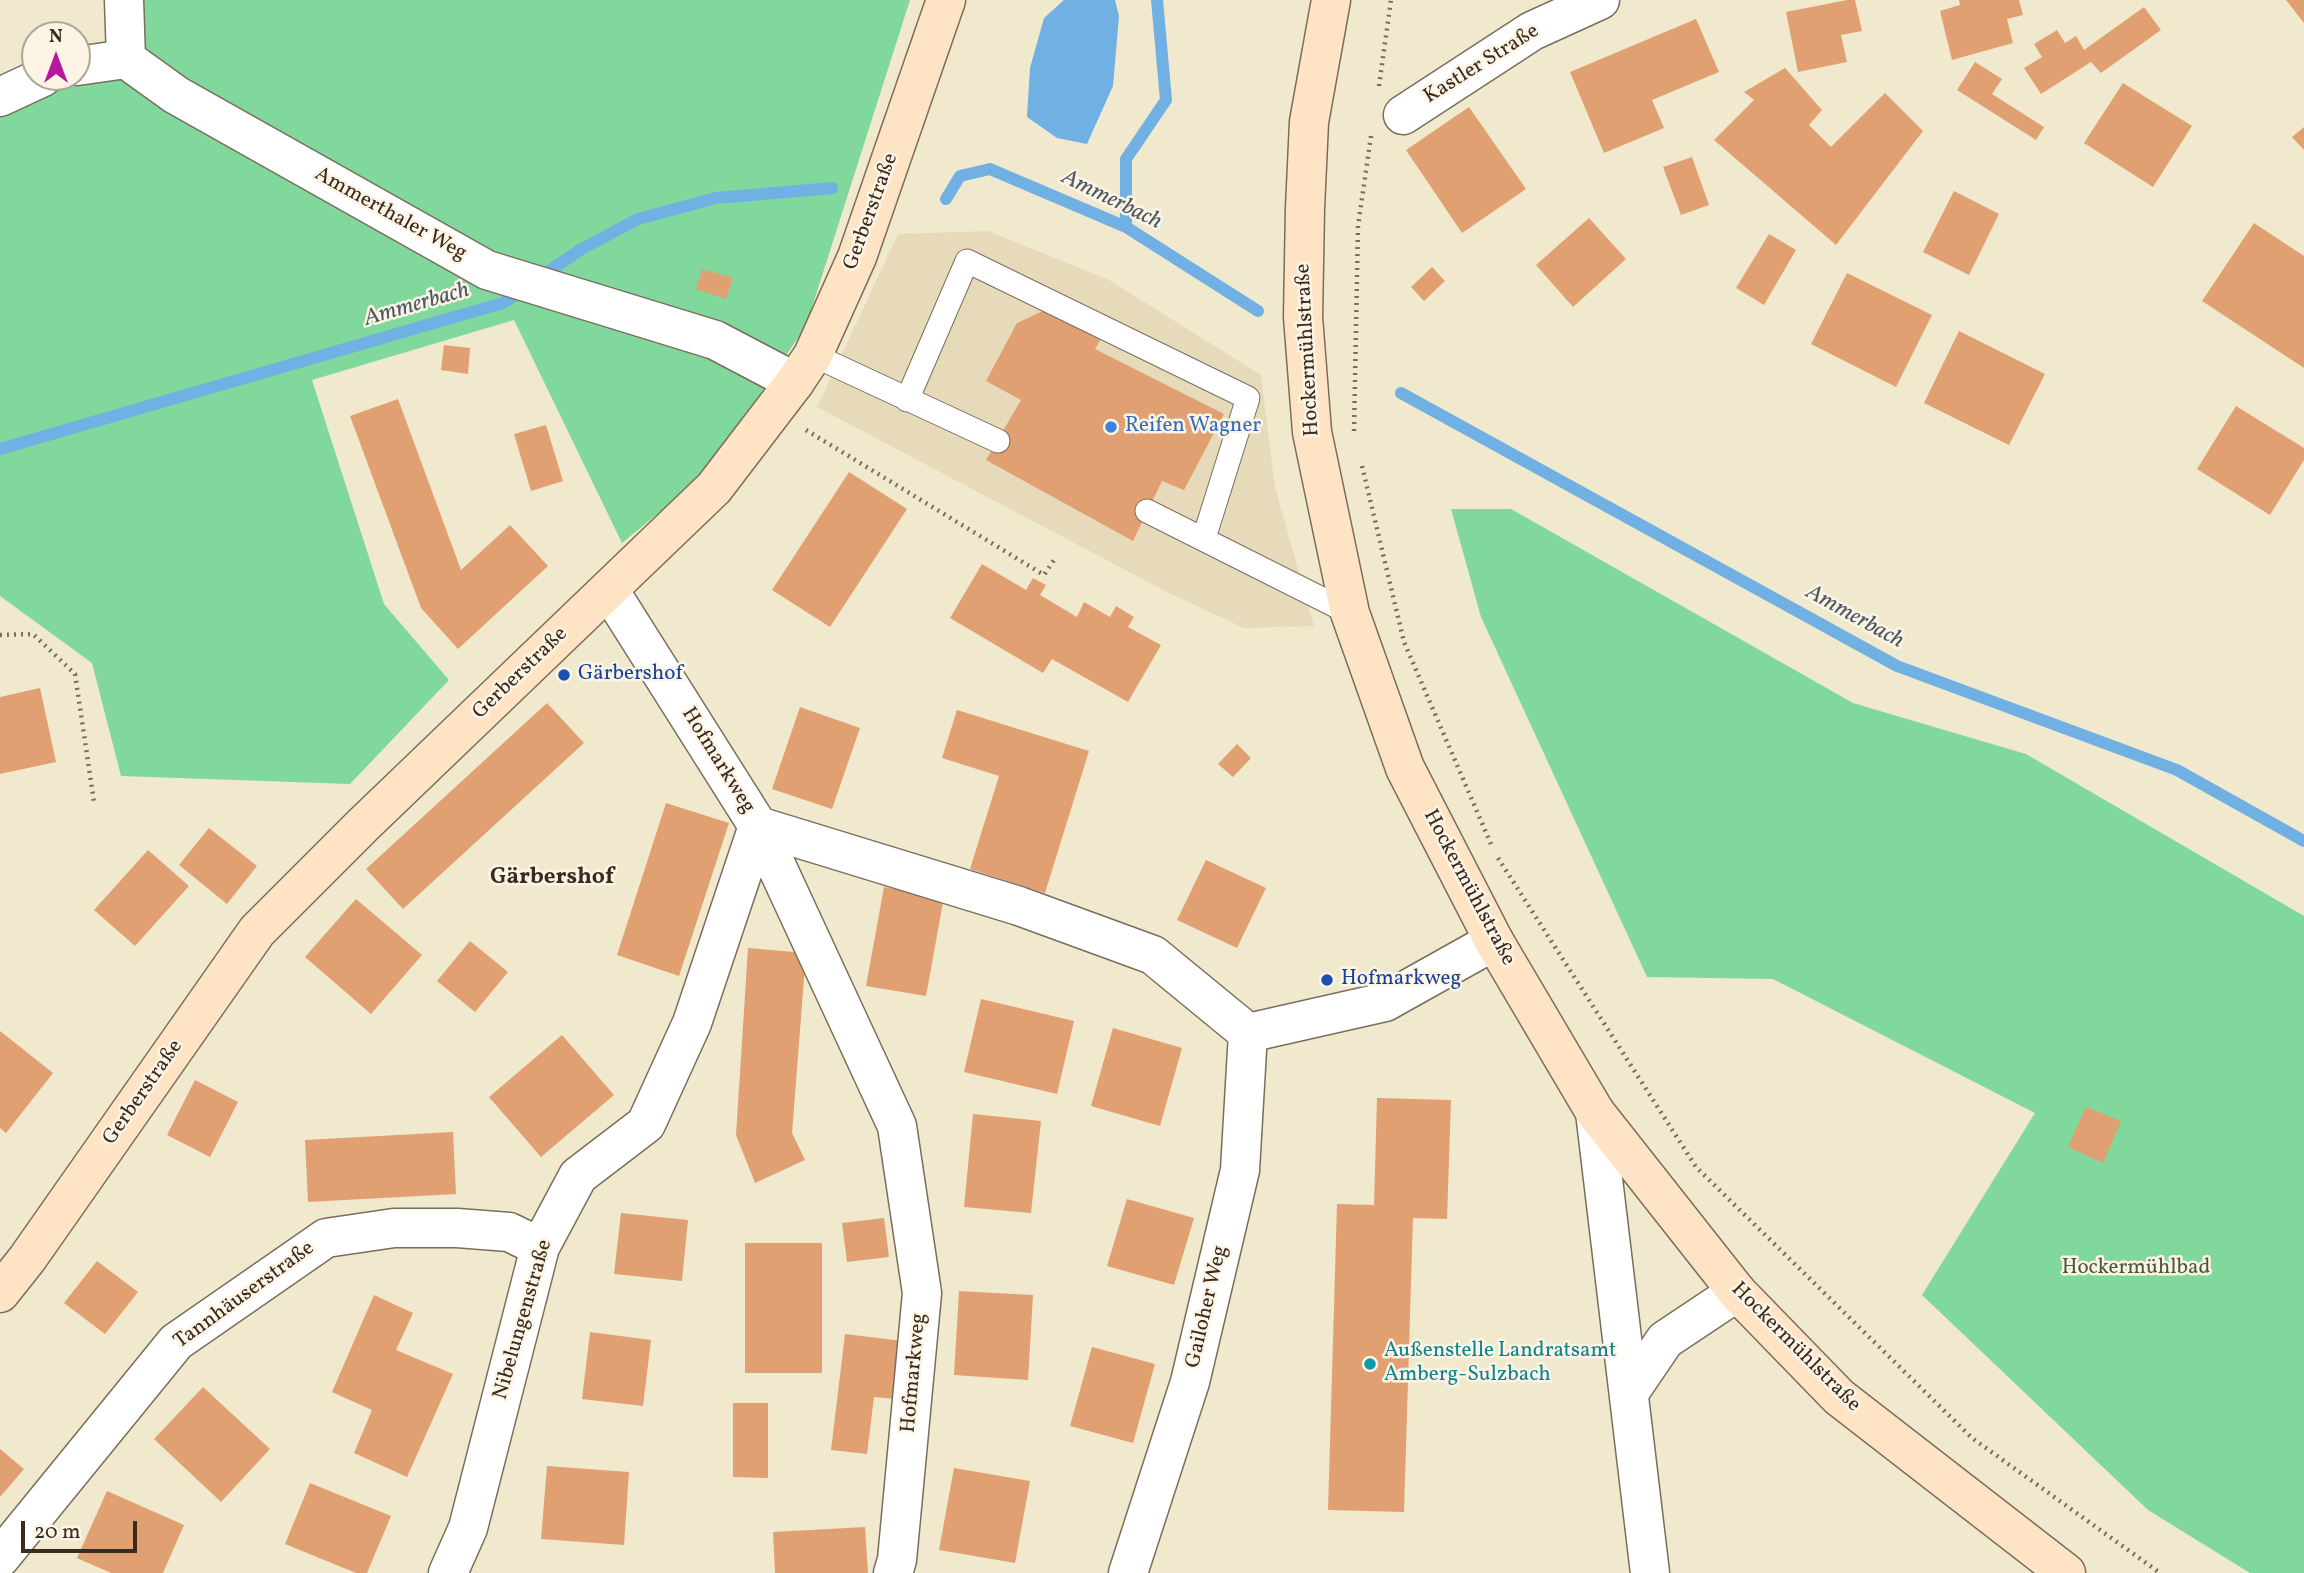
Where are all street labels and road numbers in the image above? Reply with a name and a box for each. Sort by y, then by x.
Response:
street label: Kastler Straße [1420,20,1544,110]
street label: Gerberstraße [839,150,905,274]
street label: Ammerthaler Weg [309,163,471,267]
street label: Hockermühlstraße [1292,263,1326,437]
street label: Gerberstraße [468,622,574,726]
street label: Hofmarkweg [674,703,760,819]
street label: Hockermühlstraße [1416,806,1520,970]
street label: Gerberstraße [99,1036,189,1150]
street label: Tannhäuserstraße [170,1237,320,1355]
street label: Nibelungenstraße [489,1237,559,1403]
street label: Gailoher Weg [1182,1243,1234,1371]
street label: Hockermühlstraße [1725,1278,1865,1418]
street label: Hofmarkweg [897,1312,933,1434]

